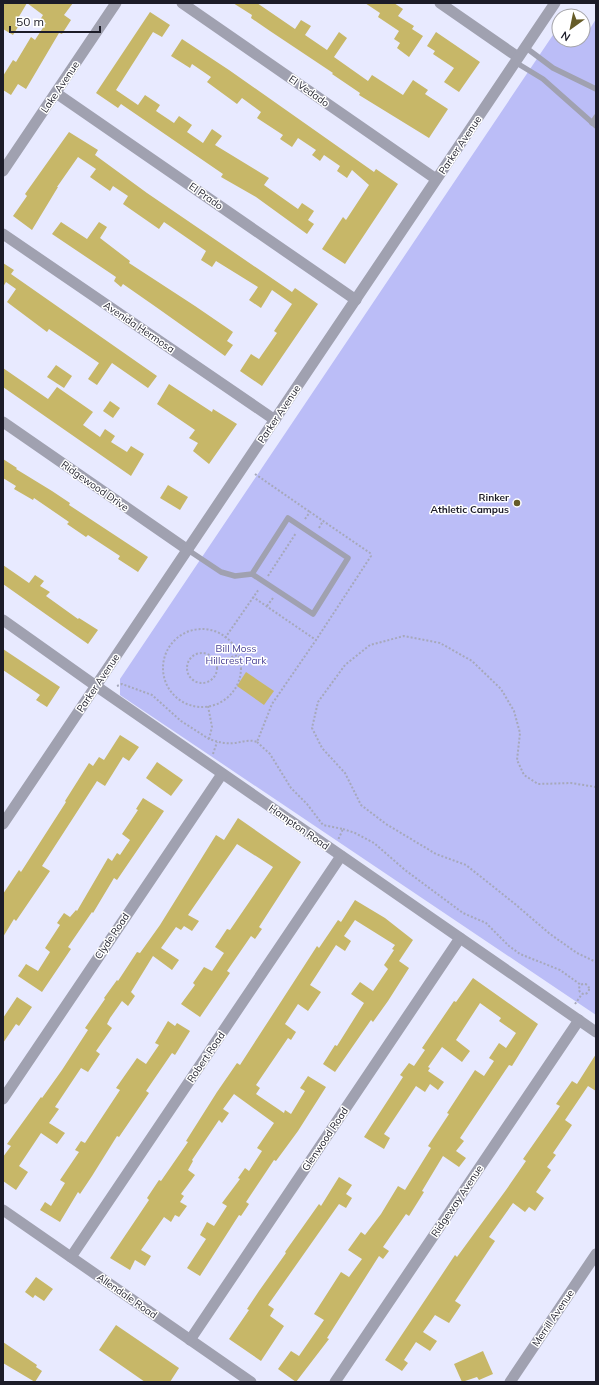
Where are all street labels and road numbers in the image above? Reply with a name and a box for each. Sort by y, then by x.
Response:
street label: Lake Avenue [38,59,82,115]
street label: El Vedado [286,72,332,110]
street label: Parker Avenue [436,113,484,177]
street label: El Prado [186,180,226,213]
street label: Avenida Hermosa [101,298,177,356]
street label: Parker Avenue [255,382,303,446]
street label: Ridgewood Drive [59,458,131,514]
street label: Parker Avenue [74,651,122,715]
street label: Hampton Road [266,801,332,853]
street label: Clyde Road [92,910,132,962]
street label: Robert Road [184,1029,228,1085]
street label: Glenwood Road [299,1105,351,1173]
street label: Ridgeway Avenue [428,1163,486,1239]
street label: Allendale Road [94,1270,160,1322]
street label: Merrill Avenue [529,1287,577,1349]

